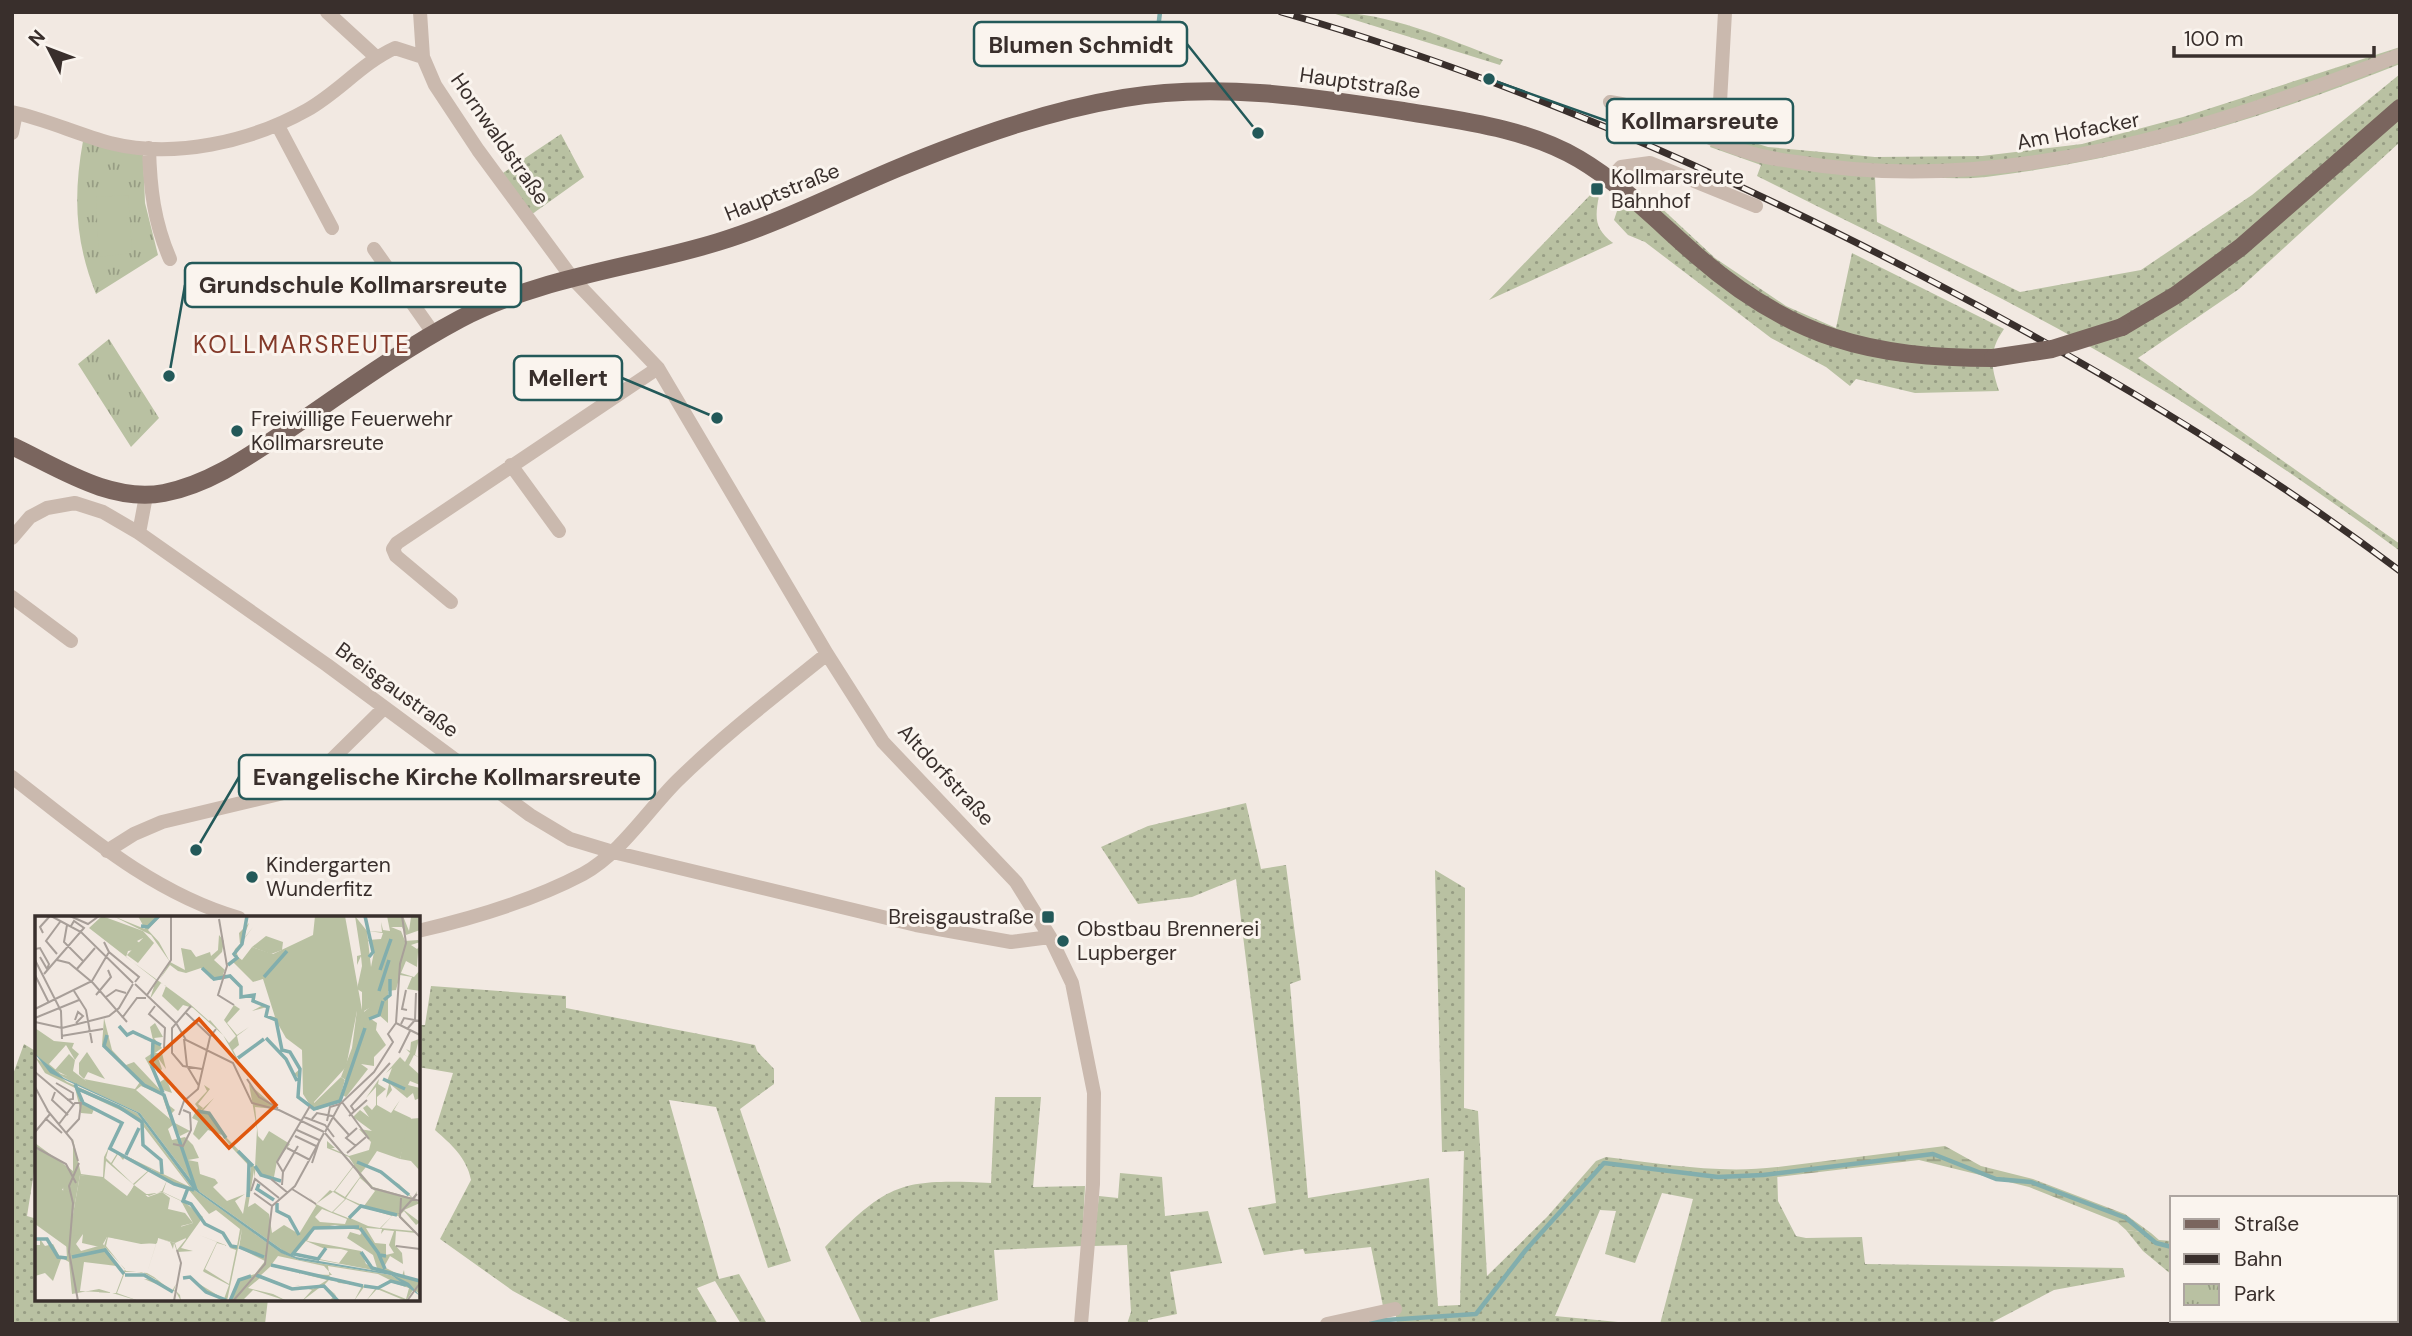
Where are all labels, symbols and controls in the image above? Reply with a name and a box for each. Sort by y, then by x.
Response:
north arrow [14,14,84,84]
scale bar [2174,14,2374,58]
callout: Blumen Schmidt [974,22,1187,66]
text: N [23,24,51,51]
text: 100 m [2184,25,2244,53]
text: Blumen Schmidt [988,30,1174,60]
street label: Hauptstraße [1298,61,1422,105]
street label: Hornwaldstraße [444,68,556,210]
callout: Kollmarsreute [1607,99,1793,143]
street label: Am Hofacker [2014,105,2142,157]
text: Kollmarsreute [1621,106,1779,136]
street label: Hauptstraße [720,156,844,228]
place label: Kollmarsreute Bahnhof [1611,163,1744,215]
marker: Kollmarsreute Bahnhof [1589,181,1605,197]
callout: Grundschule Kollmarsreute [185,263,521,307]
text: Grundschule Kollmarsreute [199,270,507,300]
district label: KOLLMARSREUTE [193,329,411,360]
callout: Mellert [514,356,622,400]
text: Mellert [528,363,608,393]
place label: Freiwillige Feuerwehr Kollmarsreute [251,405,453,457]
marker: Freiwillige Feuerwehr Kollmarsreute [229,423,245,439]
street label: Breisgaustraße [330,636,464,744]
street label: Altdorfstraße [892,718,1001,832]
callout: Evangelische Kirche Kollmarsreute [239,755,655,799]
text: Evangelische Kirche Kollmarsreute [253,762,641,792]
place label: Kindergarten Wunderfitz [266,851,391,903]
marker: Kindergarten Wunderfitz [244,869,260,885]
place label: Breisgaustraße [888,903,1034,931]
marker: Breisgaustraße [1040,909,1056,925]
place label: Obstbau Brennerei Lupberger [1077,915,1259,967]
inset map [35,916,420,1301]
marker: Obstbau Brennerei Lupberger [1055,933,1071,949]
legend [2170,1196,2398,1322]
text: Straße [2234,1210,2299,1238]
text: Bahn [2234,1245,2282,1273]
text: Park [2234,1280,2276,1308]

